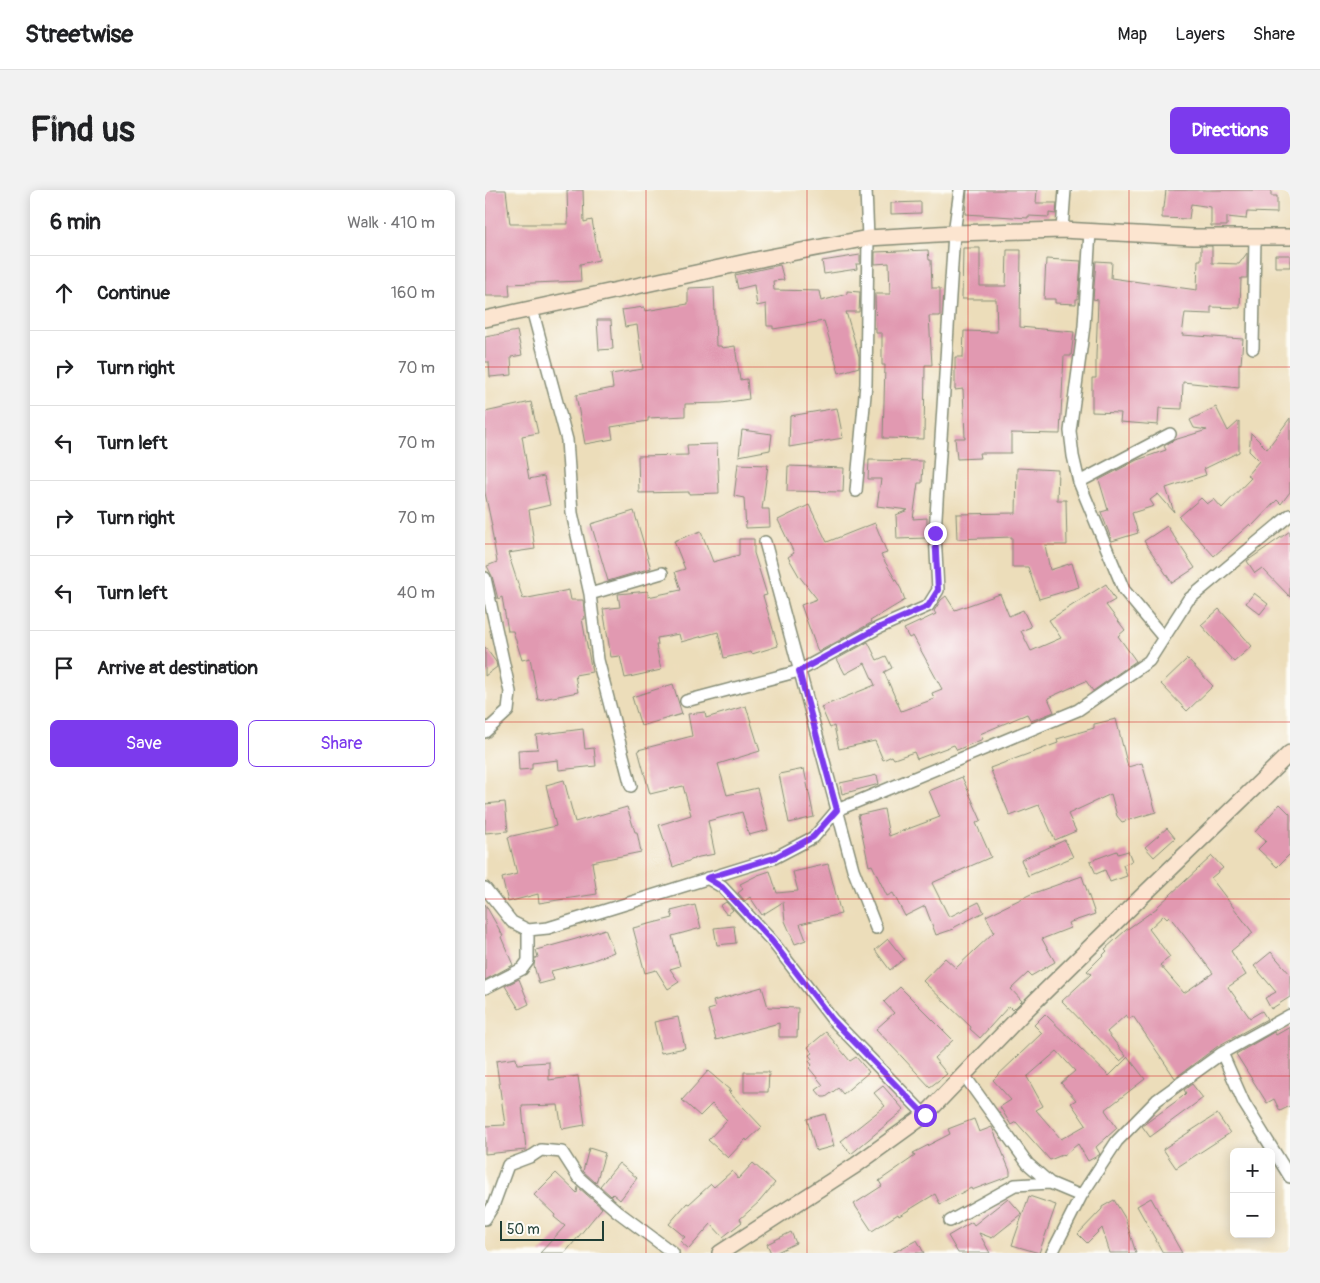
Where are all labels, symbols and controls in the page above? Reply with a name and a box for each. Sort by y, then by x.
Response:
text: Streetwise [25,20,133,49]
text: Map [1118,23,1147,46]
text: Layers [1175,23,1225,46]
text: Share [1253,23,1295,46]
button: Directions [1170,107,1290,154]
text: Find us [30,108,135,152]
text: 6 min [50,209,101,236]
text: Walk · 410 m [347,213,435,233]
icon: ahead [50,279,78,307]
text: Continue [97,281,170,305]
text: 160 m [391,283,435,303]
icon: right [50,354,78,382]
text: Turn right [97,356,175,380]
text: 70 m [398,358,435,378]
icon: left [50,429,78,457]
text: Turn left [97,431,167,455]
text: 70 m [398,433,435,453]
icon: right [50,504,78,532]
text: Turn right [97,506,175,530]
text: 70 m [398,508,435,528]
route end [924,522,947,545]
icon: left [50,579,78,607]
text: Turn left [97,581,167,605]
text: 40 m [397,583,435,603]
icon: arrive [50,654,78,682]
text: Arrive at destination [97,656,258,680]
button: Save [50,720,238,767]
button: Share [248,720,435,767]
route start [914,1104,937,1127]
map controls [1230,1148,1275,1238]
button: + [1230,1148,1275,1193]
button: − [1230,1193,1275,1238]
scale bar [500,1218,604,1241]
text: 50 m [507,1221,540,1238]

